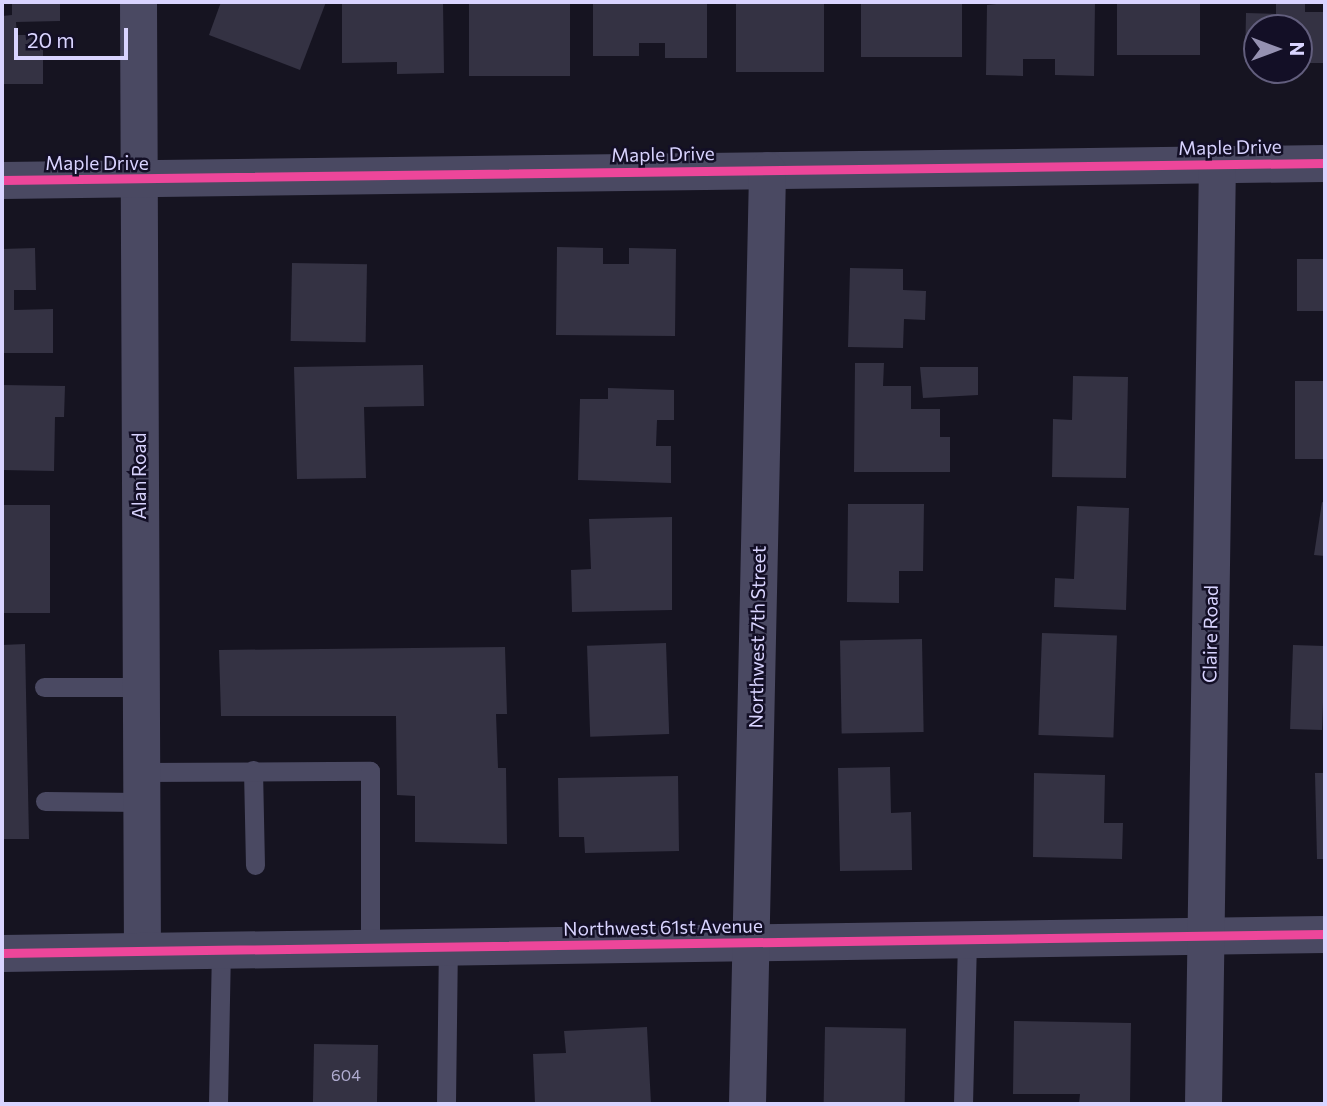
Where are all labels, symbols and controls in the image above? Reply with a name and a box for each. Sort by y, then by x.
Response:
scale bar [18,14,131,58]
north arrow [1243,14,1313,84]
text: 20 m [27,27,75,52]
text: N [1286,42,1309,56]
street label: Maple Drive [1178,135,1282,159]
street label: Maple Drive [611,142,715,166]
street label: Maple Drive [45,152,149,174]
street label: Alan Road [128,433,150,519]
street label: Northwest 7th Street [744,545,770,729]
street label: Claire Road [1198,585,1222,683]
street label: Northwest 61st Avenue [563,914,763,940]
house number: 604 [331,1065,361,1085]

